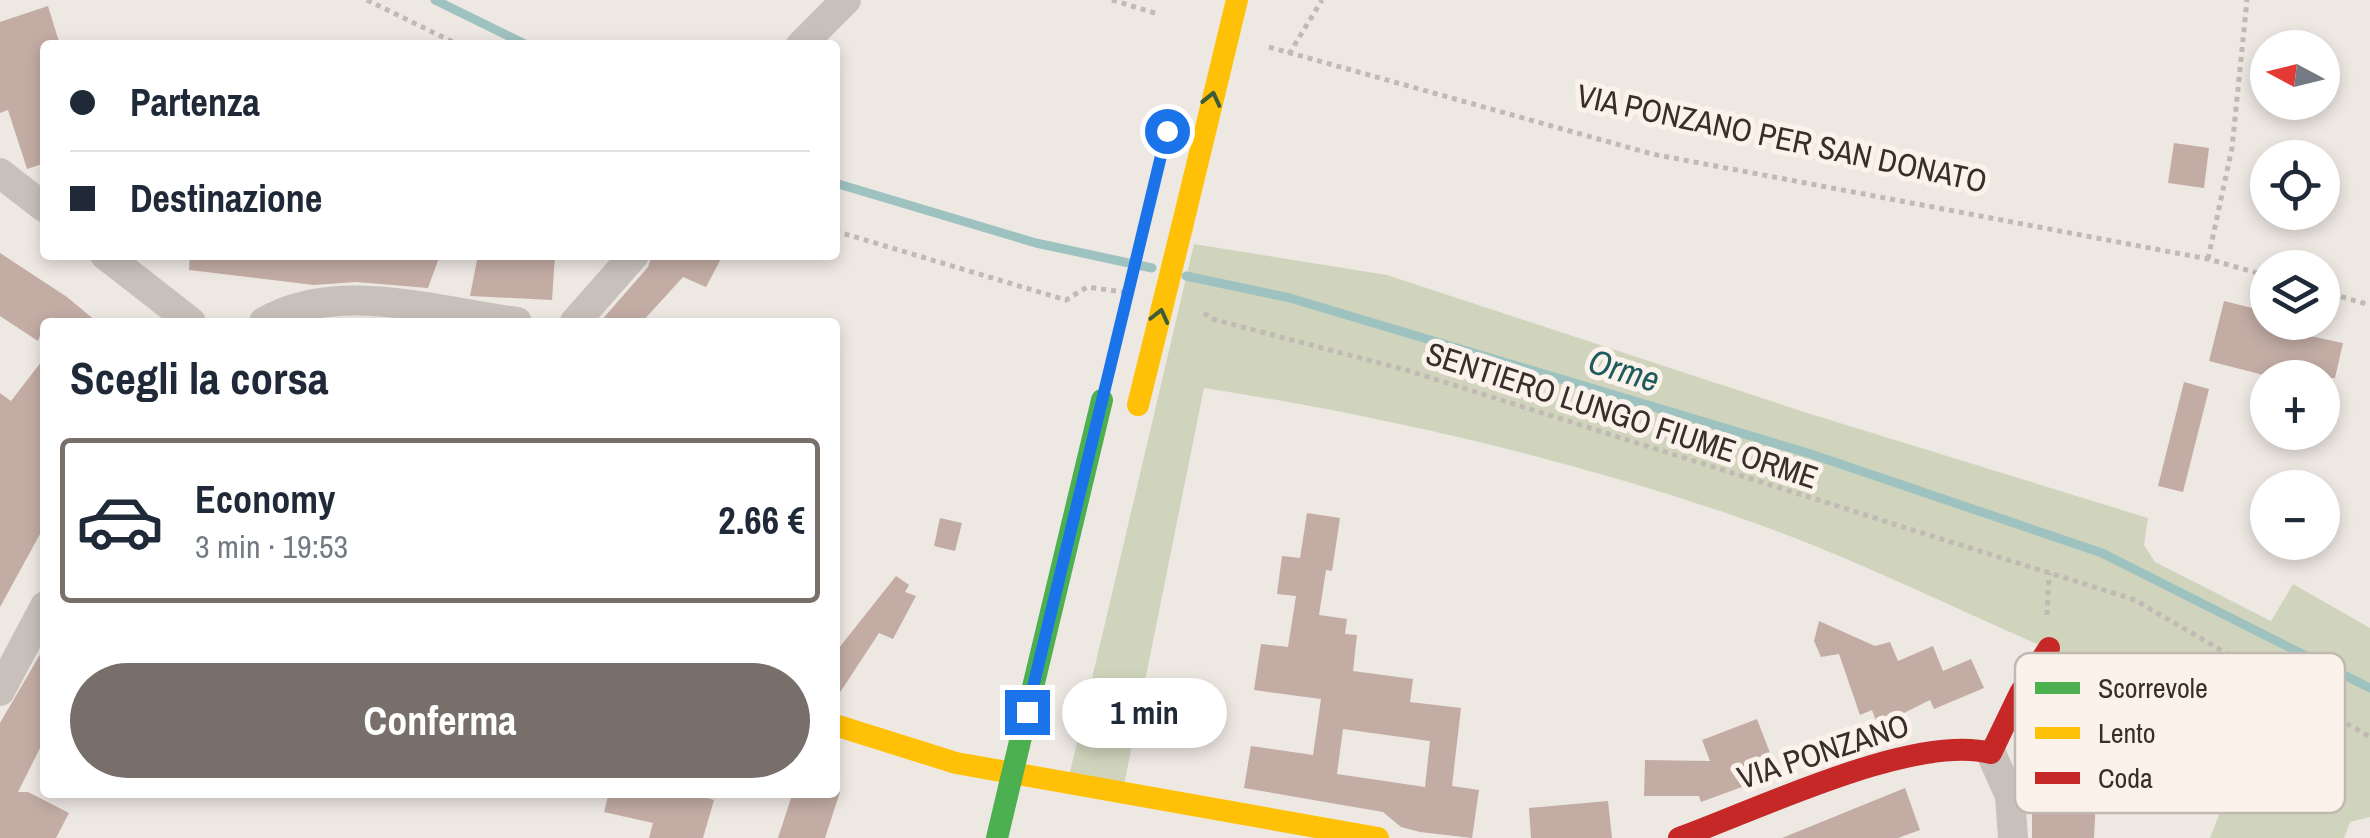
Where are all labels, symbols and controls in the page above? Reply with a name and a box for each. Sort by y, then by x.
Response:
north arrow [2250,30,2340,120]
map controls [2250,30,2340,560]
street label: VIA PONZANO PER SAN DONATO [1573,74,1991,202]
text: Partenza [130,77,260,128]
one-way arrow [1200,91,1221,108]
route start [1145,109,1190,154]
button: locate [2250,140,2340,230]
text: Destinazione [130,173,322,224]
button: layers [2250,250,2340,340]
one-way arrow [1148,308,1169,325]
street label: SENTIERO LUNGO FIUME ORME [1421,331,1823,499]
water label: Orme [1583,337,1665,403]
text: Scegli la corsa [70,347,328,408]
button: + [2250,360,2340,450]
button: − [2250,470,2340,560]
text: Economy [195,474,335,525]
icon: car [75,476,165,566]
text: 2.66 € [718,495,805,546]
text: 3 min · 19:53 [195,525,348,568]
legend [2015,653,2345,813]
button: Conferma [70,663,810,778]
text: Scorrevole [2098,669,2208,707]
callout: 1 min [1062,677,1227,747]
route end [1005,690,1050,735]
text: 1 min [1110,691,1179,734]
street label: VIA PONZANO [1732,703,1914,799]
text: Lento [2098,714,2155,752]
text: Coda [2098,759,2153,797]

